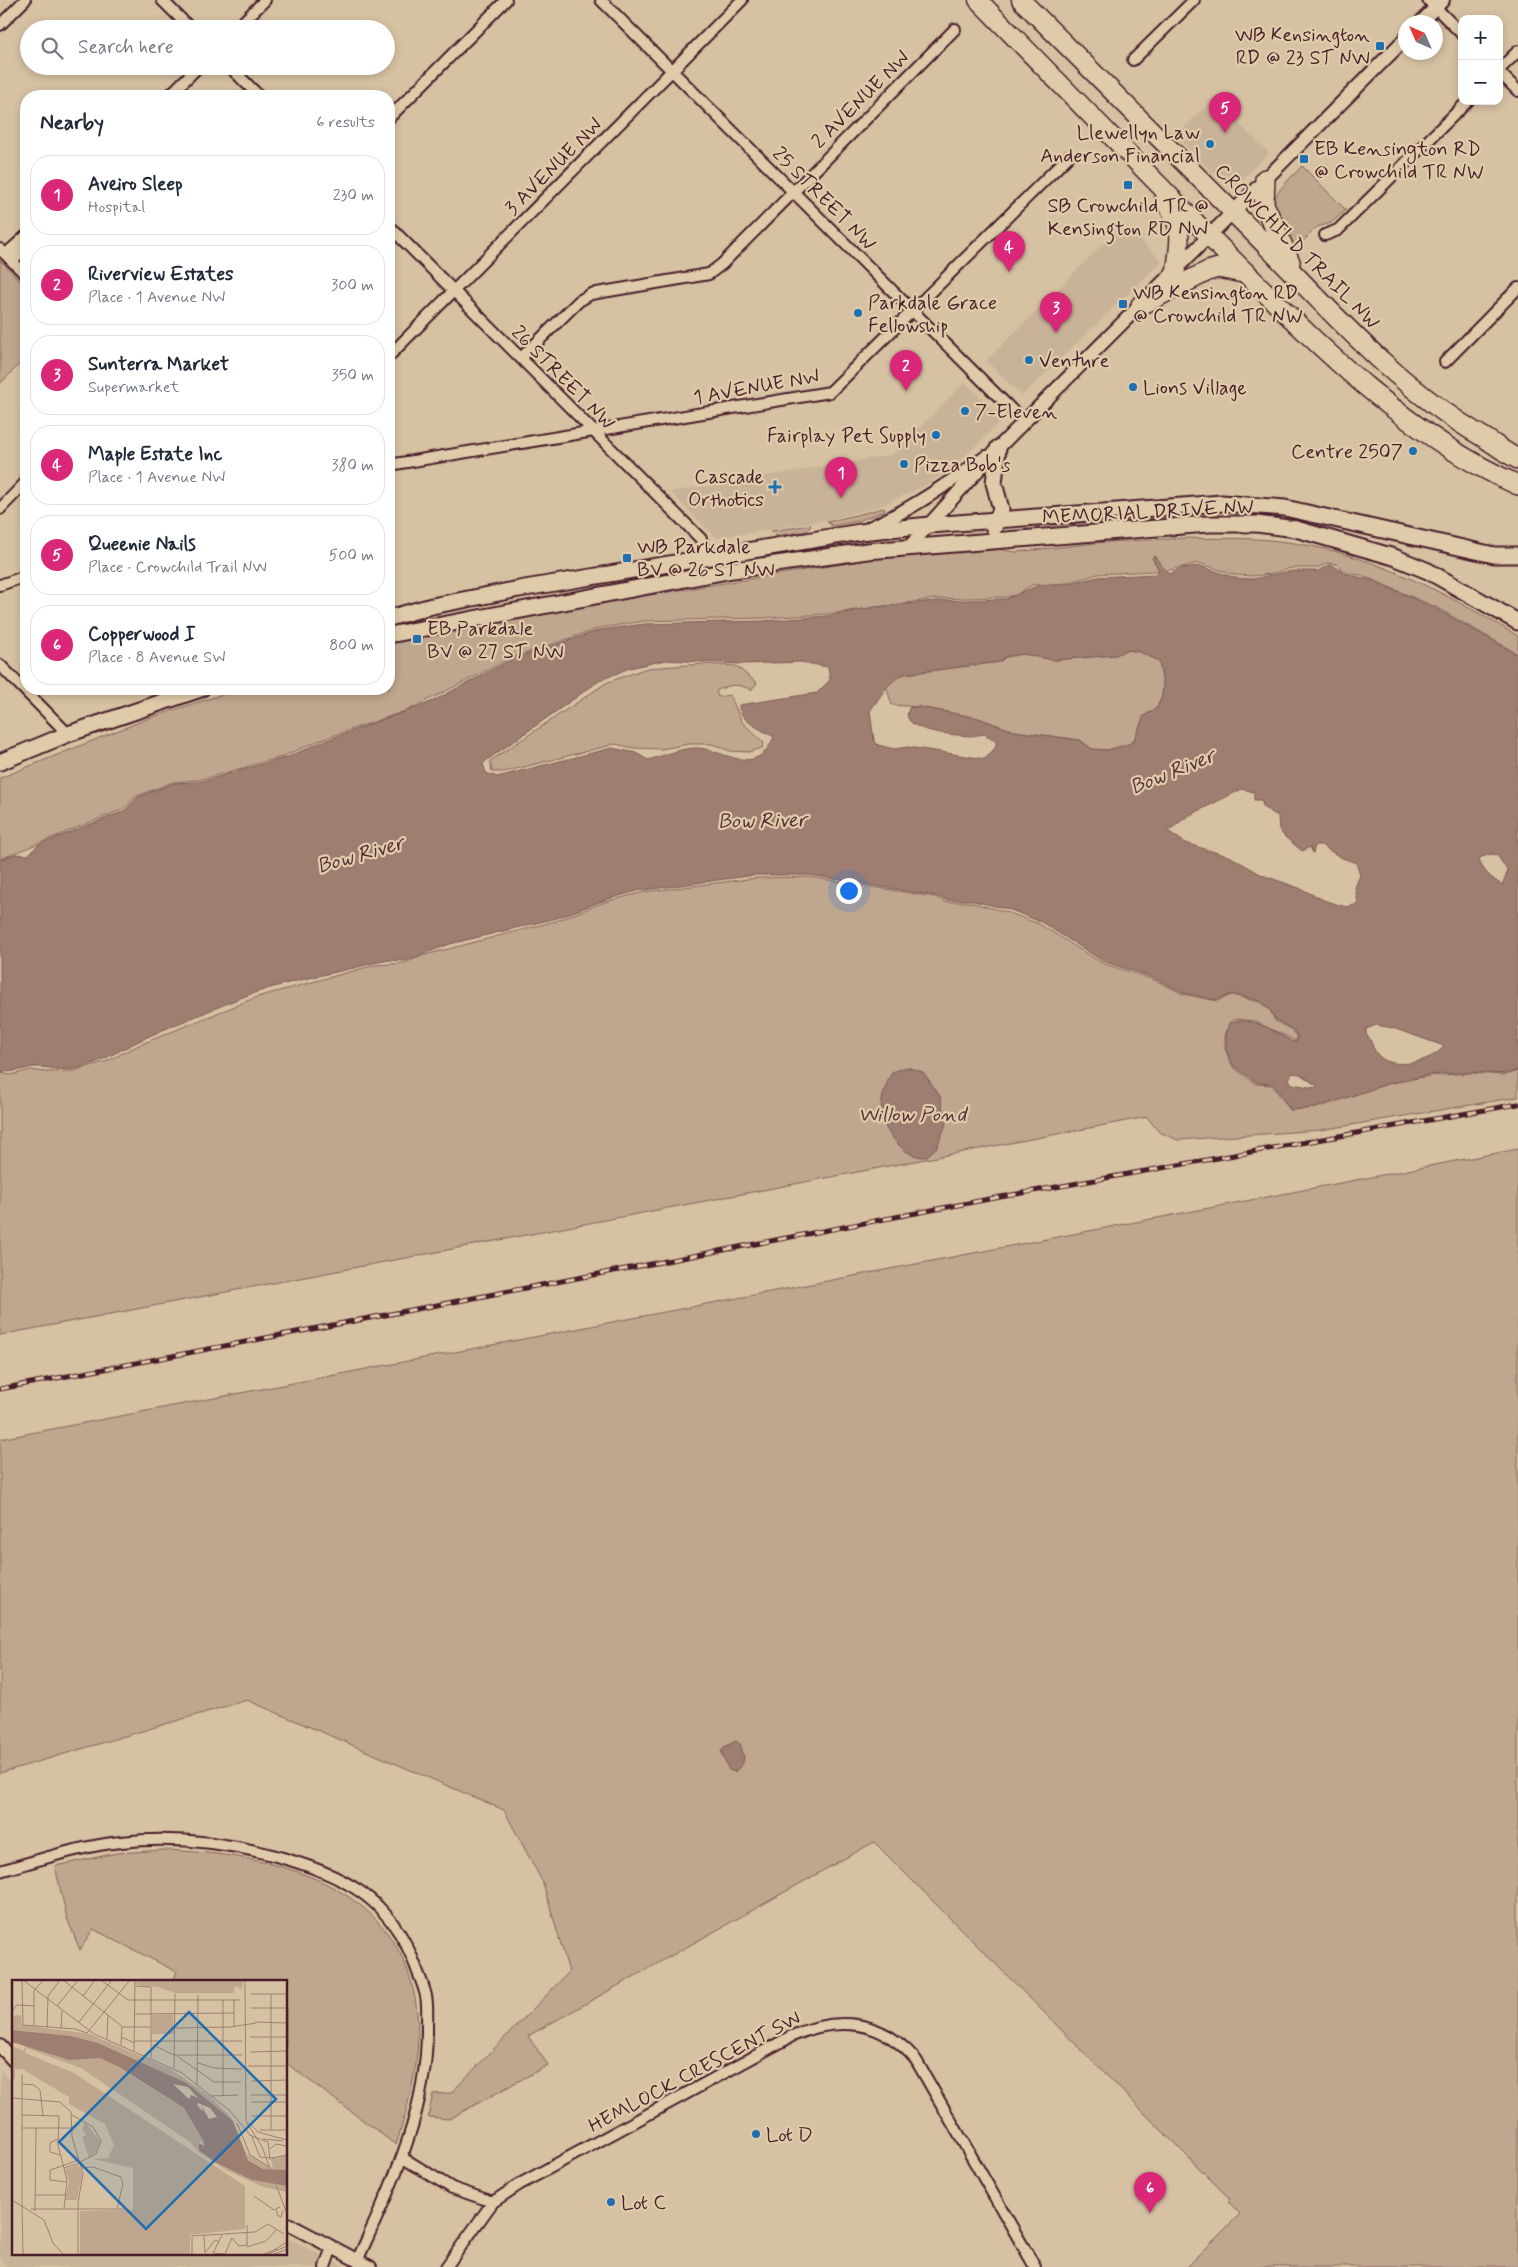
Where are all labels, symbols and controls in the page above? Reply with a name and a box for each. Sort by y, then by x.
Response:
north arrow [1398,15,1443,60]
map controls [1458,15,1503,105]
button: + [1458,15,1503,60]
search box [20,20,395,75]
place label: WB Kensington RD @ 23 ST NW [1235,22,1370,72]
icon: search [38,34,66,62]
text: Search here [78,35,174,60]
marker: WB Kensington RD @ 23 ST NW [1374,40,1386,52]
street label: 2 AVENUE NW [806,45,916,155]
button: − [1458,60,1503,105]
pin: 5 [1209,92,1241,133]
text: Nearby [40,109,104,137]
text: 6 results [316,112,375,133]
street label: 3 AVENUE NW [499,112,609,222]
place label: Llewellyn Law Anderson Financial [1040,120,1200,170]
place label: EB Kensington RD @ Crowchild TR NW [1314,136,1484,186]
marker: Llewellyn Law Anderson Financial [1204,138,1216,150]
street label: 25 STREET NW [766,141,882,257]
marker: EB Kensington RD @ Crowchild TR NW [1298,153,1310,165]
street label: CROWCHILD TRAIL NW [1208,158,1386,336]
text: Aveiro Sleep [88,172,182,197]
marker: SB Crowchild TR @ Kensington RD NW [1122,179,1134,191]
text: 1 [53,185,61,206]
text: 230 m [333,185,374,206]
place label: SB Crowchild TR @ Kensington RD NW [1047,193,1209,245]
text: Hospital [88,197,145,218]
pin: 4 [993,231,1025,272]
text: Riverview Estates [88,262,234,287]
text: 2 [53,275,61,296]
text: 300 m [331,275,374,296]
place label: WB Kensington RD @ Crowchild TR NW [1133,280,1303,330]
text: Place · 1 Avenue NW [88,287,225,308]
place label: Parkdale Grace Fellowship [868,290,997,340]
pin: 3 [1040,292,1072,333]
marker: WB Kensington RD @ Crowchild TR NW [1117,298,1129,310]
marker: Parkdale Grace Fellowship [852,307,864,319]
street label: 26 STREET NW [505,320,621,436]
place label: Venture [1039,348,1109,375]
pin: 2 [890,350,922,391]
text: Sunterra Market [88,352,229,377]
marker: Venture [1023,354,1035,366]
street label: 1 AVENUE NW [691,363,822,412]
text: 3 [53,365,61,386]
text: 350 m [332,365,374,386]
place label: Lions Village [1143,375,1247,402]
text: Supermarket [88,377,179,398]
marker: Lions Village [1127,381,1139,393]
place label: 7-Eleven [975,399,1058,426]
marker: 7-Eleven [959,405,971,417]
place label: Fairplay Pet Supply [767,423,926,450]
marker: Fairplay Pet Supply [930,429,942,441]
place label: Centre 2507 [1291,439,1403,466]
text: Maple Estate Inc [88,442,222,467]
marker: Centre 2507 [1407,445,1419,457]
place label: Pizza Bob's [914,452,1011,479]
text: 4 [52,455,62,476]
text: 380 m [331,455,374,476]
pin: 1 [825,457,857,498]
marker: Pizza Bob's [898,458,910,470]
place label: Cascade Orthotics [688,464,764,514]
text: Place · 1 Avenue NW [88,467,225,488]
marker: Cascade Orthotics [768,480,782,494]
street label: MEMORIAL DRIVE NW [1042,493,1255,532]
text: Queenie Nails [88,532,196,557]
place label: WB Parkdale BV @ 26 ST NW [637,534,775,584]
text: 5 [52,545,62,566]
text: 500 m [329,545,374,566]
marker: WB Parkdale BV @ 26 ST NW [621,552,633,564]
text: Place · Crowchild Trail NW [88,557,267,578]
place label: EB Parkdale BV @ 27 ST NW [427,616,564,666]
text: Copperwood I [88,622,195,647]
marker: EB Parkdale BV @ 27 ST NW [411,633,423,645]
text: 6 [53,635,61,656]
text: 800 m [329,635,374,656]
text: Place · 8 Avenue SW [88,647,225,668]
water label: Bow River [1126,741,1222,802]
water label: Bow River [717,806,810,836]
water label: Bow River [314,828,410,881]
your location [836,878,862,904]
water label: Willow Pond [858,1101,968,1129]
inset map [12,1980,288,2254]
street label: HEMLOCK CRESCENT SW [584,2005,806,2140]
place label: Lot D [766,2122,813,2149]
marker: Lot D [750,2128,762,2140]
pin: 6 [1134,2172,1166,2213]
place label: Lot C [621,2190,666,2217]
marker: Lot C [605,2196,617,2208]

